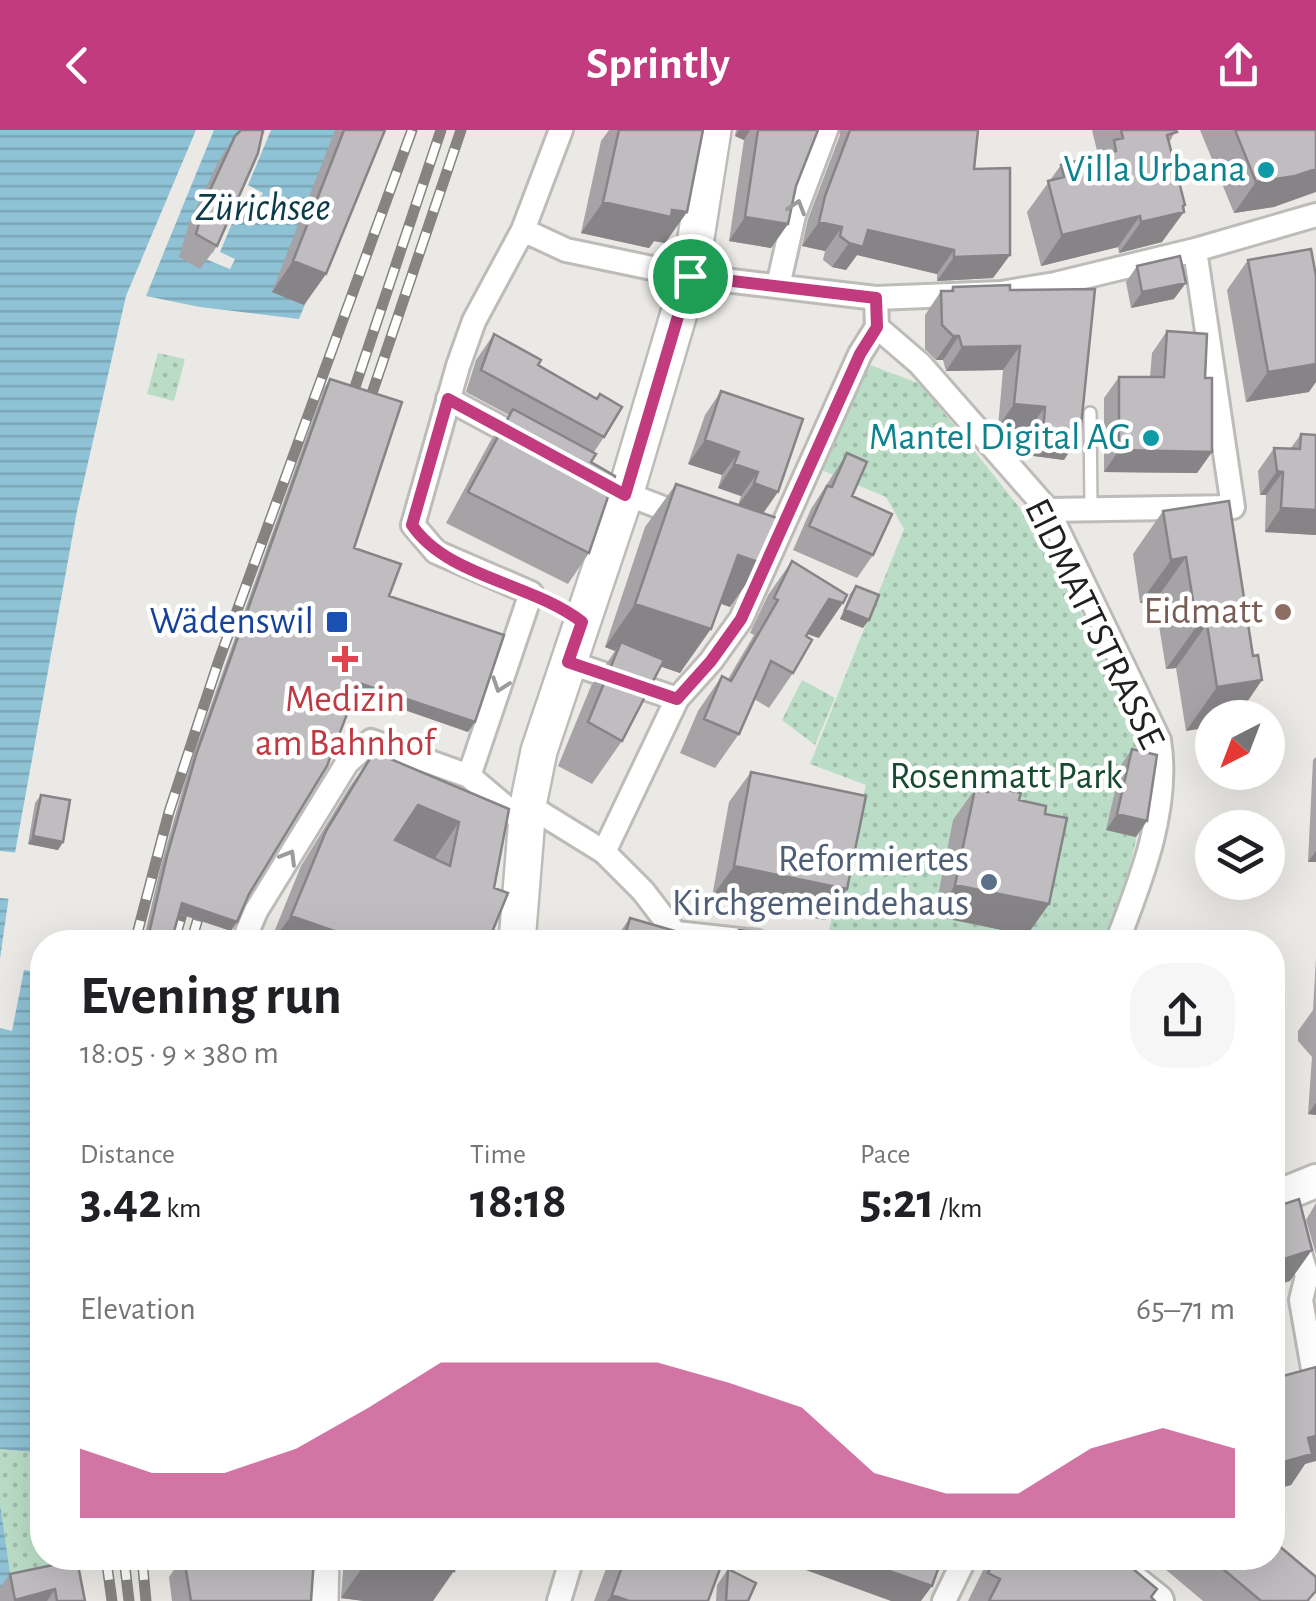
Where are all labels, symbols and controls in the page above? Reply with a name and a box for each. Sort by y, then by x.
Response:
icon: back [50,38,105,93]
icon: share [1211,38,1266,93]
text: Sprintly [586,42,730,87]
place label: Villa Urbana [1064,151,1246,189]
marker: Villa Urbana [1255,159,1277,181]
water label: Zürichsee [195,188,331,228]
one-way arrow [785,199,806,216]
pin [648,234,733,319]
icon: arrive [663,249,718,304]
place label: Mantel Digital AG [869,419,1131,457]
marker: Mantel Digital AG [1140,427,1162,449]
street label: EIDMATTSTRASSE [1017,493,1171,755]
place label: Eidmatt [1144,593,1263,631]
marker: Eidmatt [1272,601,1294,623]
place label: Wädenswil [150,603,314,641]
marker: Wädenswil [324,609,350,635]
marker: Medizin am Bahnhof [332,646,358,672]
one-way arrow [491,675,512,692]
place label: Medizin am Bahnhof [255,681,437,763]
north arrow [1195,700,1285,790]
map controls [1195,700,1285,900]
park label: Rosenmatt Park [889,758,1123,796]
button: layers [1195,810,1285,900]
place label: Reformiertes Kirchgemeindehaus [672,841,969,923]
one-way arrow [277,850,296,868]
marker: Reformiertes Kirchgemeindehaus [978,871,1000,893]
button: share [1130,963,1235,1068]
text: Evening run [80,969,342,1024]
text: 18:05 · 9 × 380 m [80,1037,279,1069]
text: Distance [80,1141,175,1169]
text: Time [470,1141,526,1169]
text: Pace [860,1141,910,1169]
text: 3.42 [80,1177,162,1227]
text: 18:18 [470,1177,567,1227]
text: 5:21 [860,1177,935,1227]
text: km [162,1195,202,1223]
text: /km [935,1195,982,1223]
text: Elevation [80,1293,196,1325]
text: 65–71 m [1136,1293,1235,1325]

